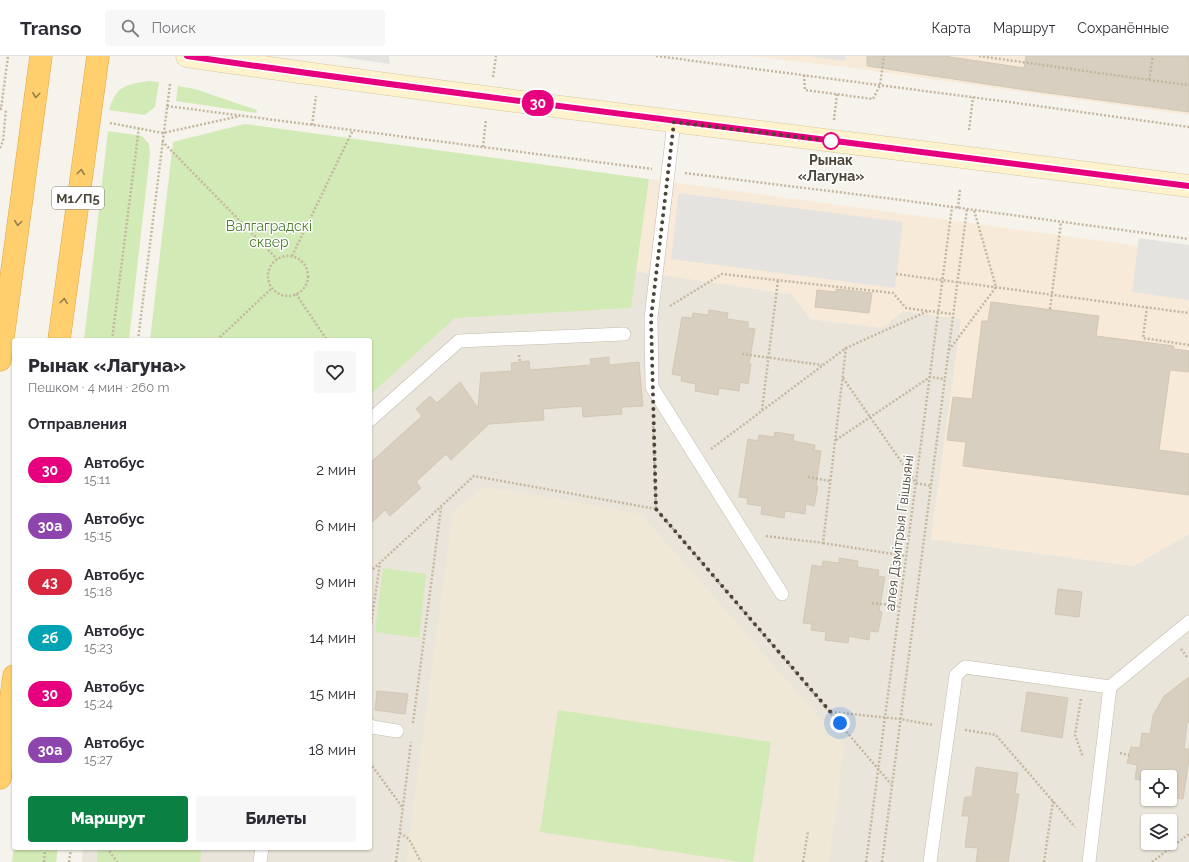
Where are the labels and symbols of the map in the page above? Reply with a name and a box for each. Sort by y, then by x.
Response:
line badge: 30 [520,90,556,116]
one-way arrow [32,92,41,98]
marker: Рынак «Лагуна» [822,132,840,150]
place label: Рынак «Лагуна» [798,152,864,184]
one-way arrow [76,169,85,175]
road number: М1/П5 [52,187,104,209]
park label: Валгаградскі сквер [226,218,312,250]
one-way arrow [14,220,23,227]
one-way arrow [60,298,69,304]
street label: алея Дзмітрыя Гвішыяні [881,454,917,612]
your location [830,713,850,733]

